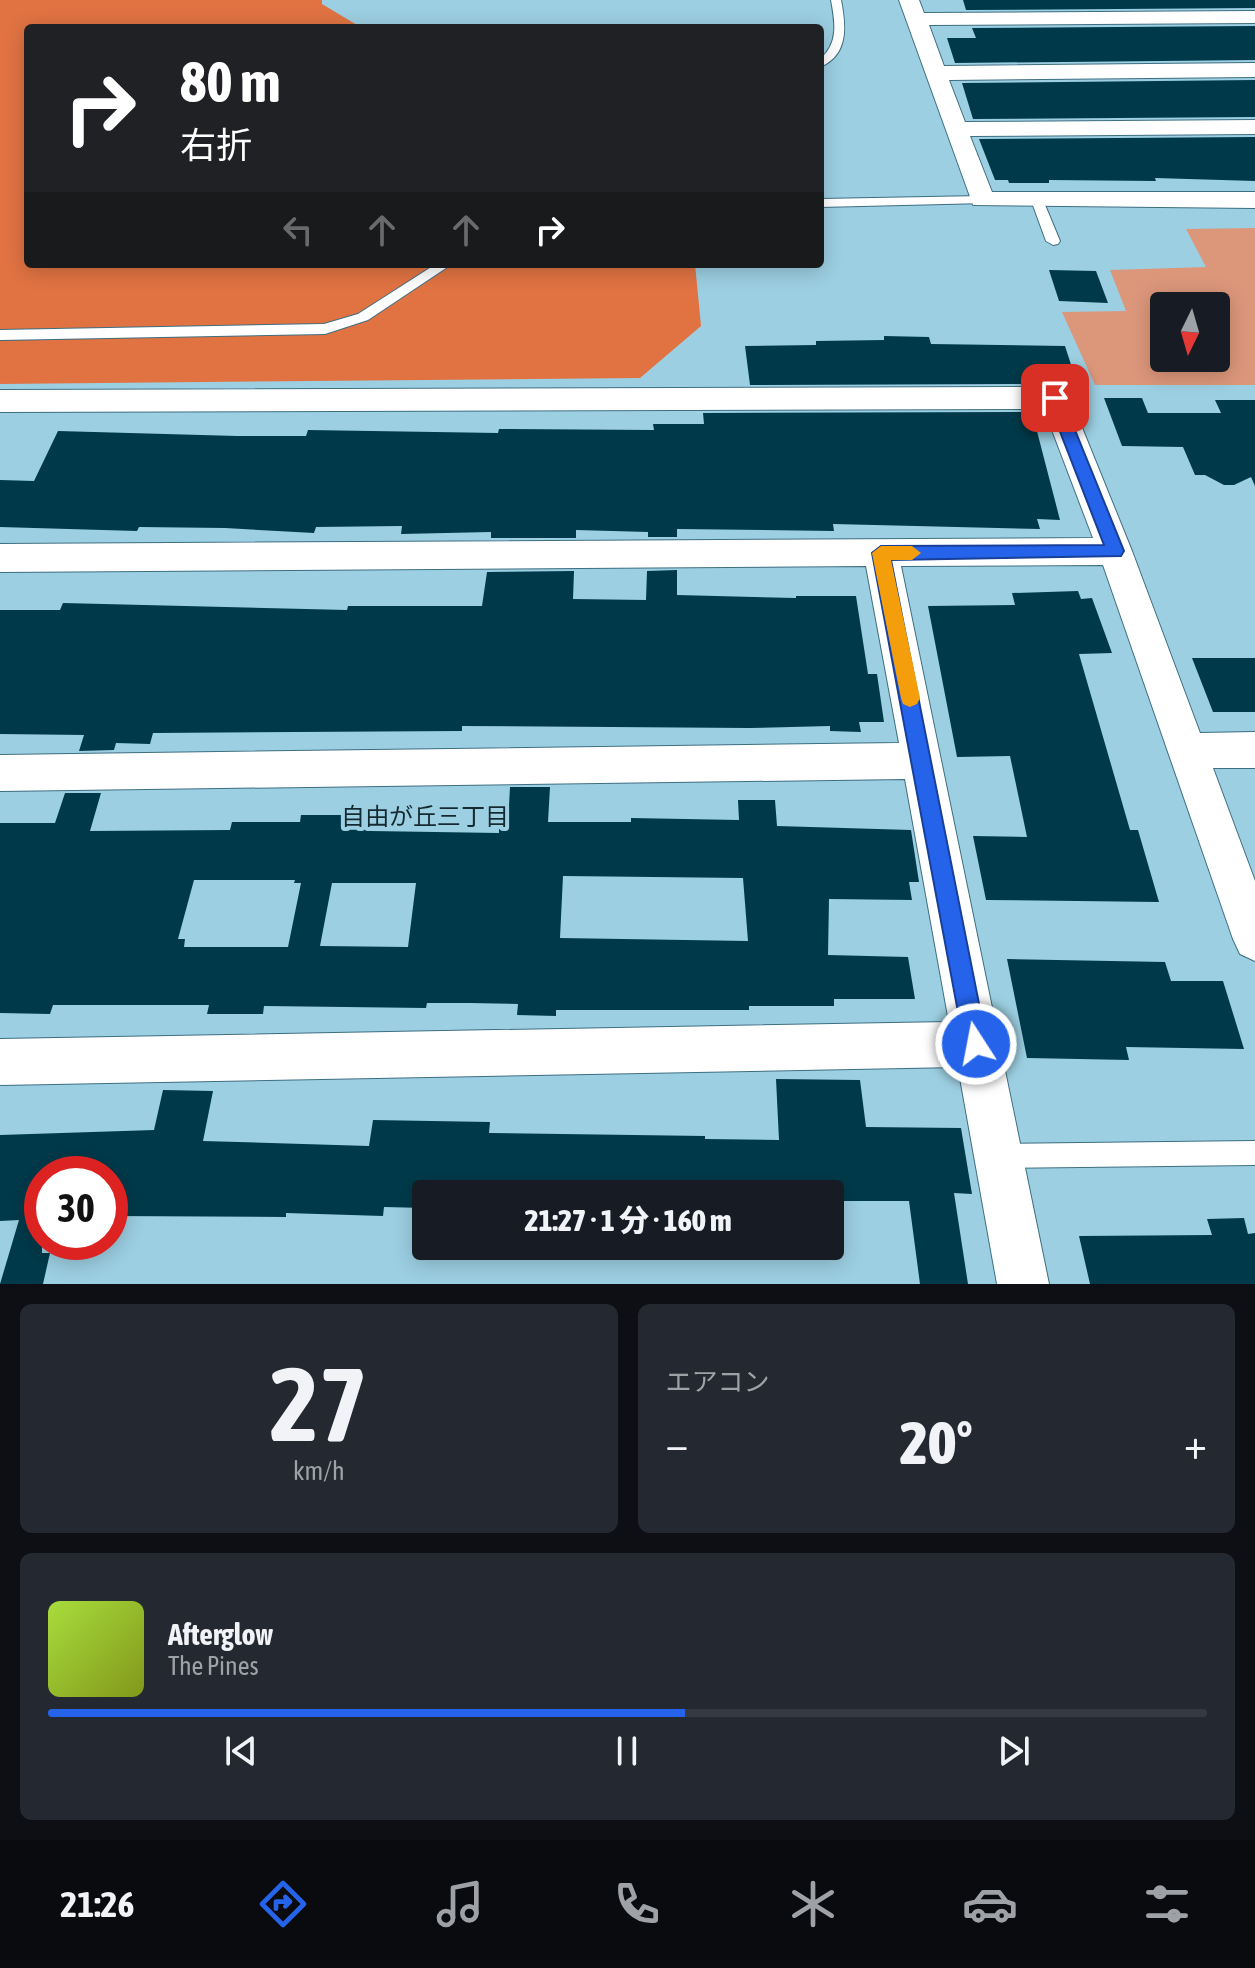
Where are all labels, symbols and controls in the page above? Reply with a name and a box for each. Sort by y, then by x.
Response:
text: 80 m [180,50,281,114]
icon: right [48,56,152,160]
text: 右折 [180,124,252,166]
icon: left [276,208,320,252]
icon: ahead [360,208,404,252]
icon: ahead [444,208,488,252]
icon: right [528,208,572,252]
north arrow [1150,292,1230,372]
map controls [1150,292,1230,372]
pin [1021,364,1089,432]
icon: arrive [1033,376,1077,420]
district label: 自由が丘三丁目 [341,803,509,830]
position arrow [934,1002,1018,1086]
speed limit sign: 30 [24,1156,128,1260]
text: 21:27 · 1 分 · 160 m [524,1203,732,1237]
text: 27 [270,1344,368,1463]
text: エアコン [666,1367,770,1397]
text: 20° [900,1408,973,1477]
text: − [666,1418,688,1468]
text: + [1184,1418,1207,1468]
text: km/h [293,1456,345,1486]
text: Afterglow [168,1617,273,1651]
text: The Pines [168,1651,259,1681]
icon: previous [219,1729,263,1773]
icon: pause [605,1729,649,1773]
icon: next [992,1729,1036,1773]
icon: directions [255,1876,311,1932]
icon: music [432,1876,488,1932]
icon: phone [609,1876,665,1932]
icon: climate [785,1876,841,1932]
icon: car [962,1876,1018,1932]
icon: filters [1139,1876,1195,1932]
text: 21:26 [60,1883,134,1925]

